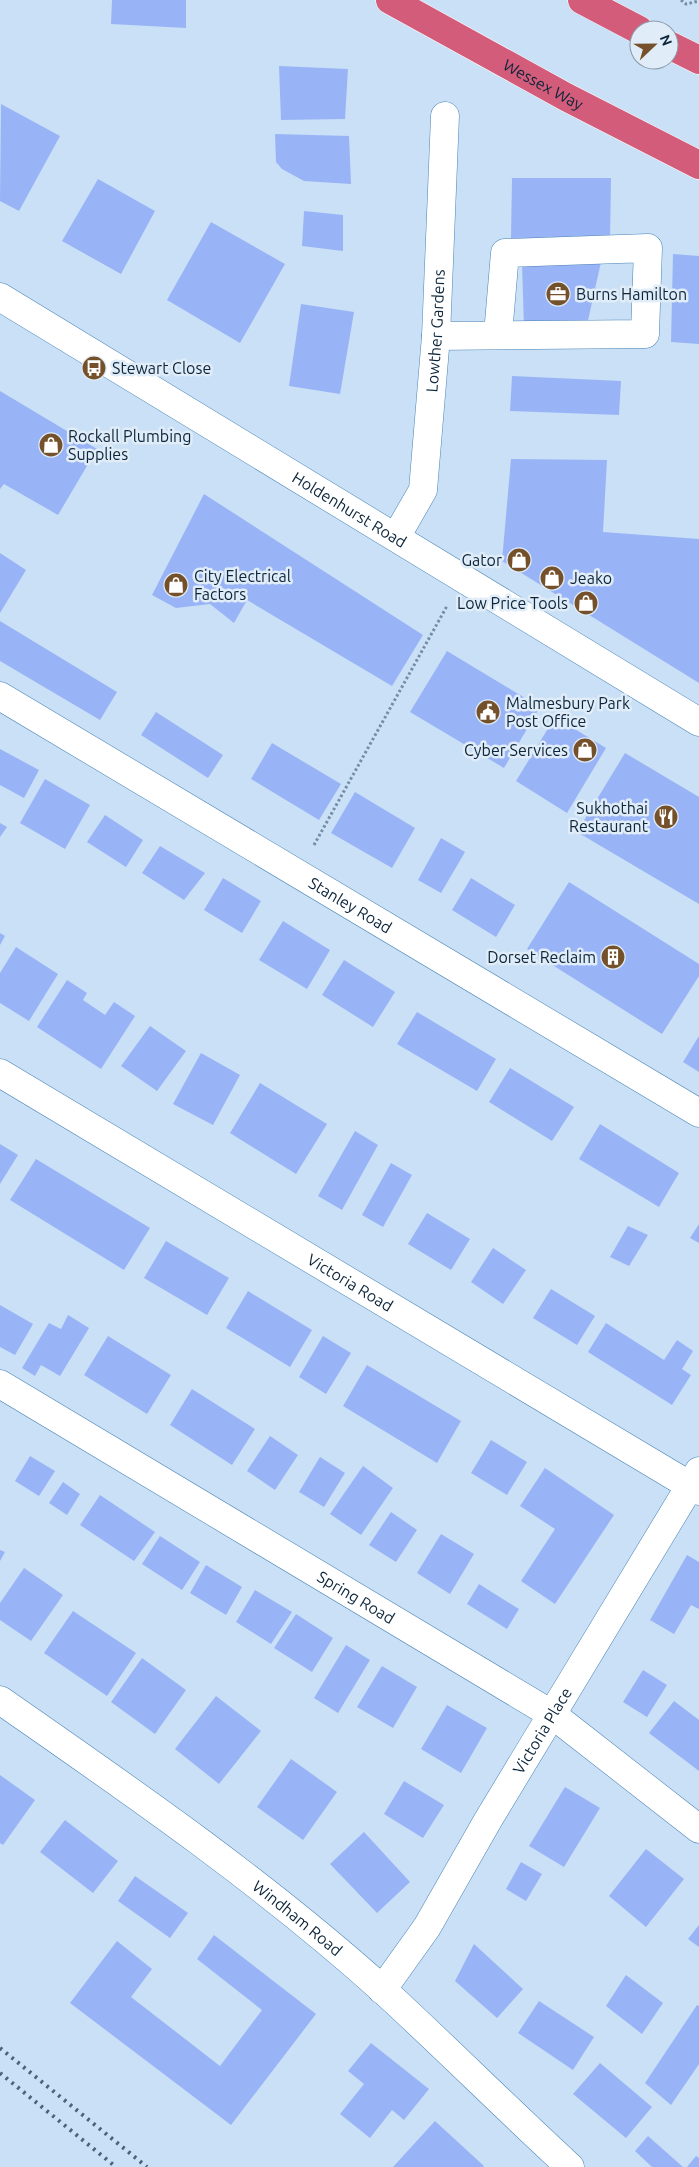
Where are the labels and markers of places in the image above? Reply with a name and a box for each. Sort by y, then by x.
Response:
office icon: Burns Hamilton [545,281,571,307]
place label: Burns Hamilton [576,285,687,303]
bus stop icon: Stewart Close [81,355,107,381]
place label: Stewart Close [112,359,211,377]
place label: Rockall Plumbing Supplies [68,427,191,463]
shop icon: Rockall Plumbing Supplies [38,432,64,458]
shop icon: Gator [506,547,532,573]
place label: Gator [461,551,502,569]
shop icon: Jeako [539,565,565,591]
place label: City Electrical Factors [194,567,291,603]
place label: Jeako [570,569,612,587]
shop icon: City Electrical Factors [163,572,189,598]
shop icon: Low Price Tools [573,590,599,616]
place label: Low Price Tools [457,594,568,612]
place label: Malmesbury Park Post Office [506,694,630,730]
public building icon: Malmesbury Park Post Office [475,699,501,725]
shop icon: Cyber Services [572,737,598,763]
place label: Cyber Services [464,741,568,759]
place label: Sukhothai Restaurant [569,799,649,835]
restaurant icon: Sukhothai Restaurant [653,804,679,830]
building icon: Dorset Reclaim [600,944,626,970]
place label: Dorset Reclaim [487,948,596,966]

